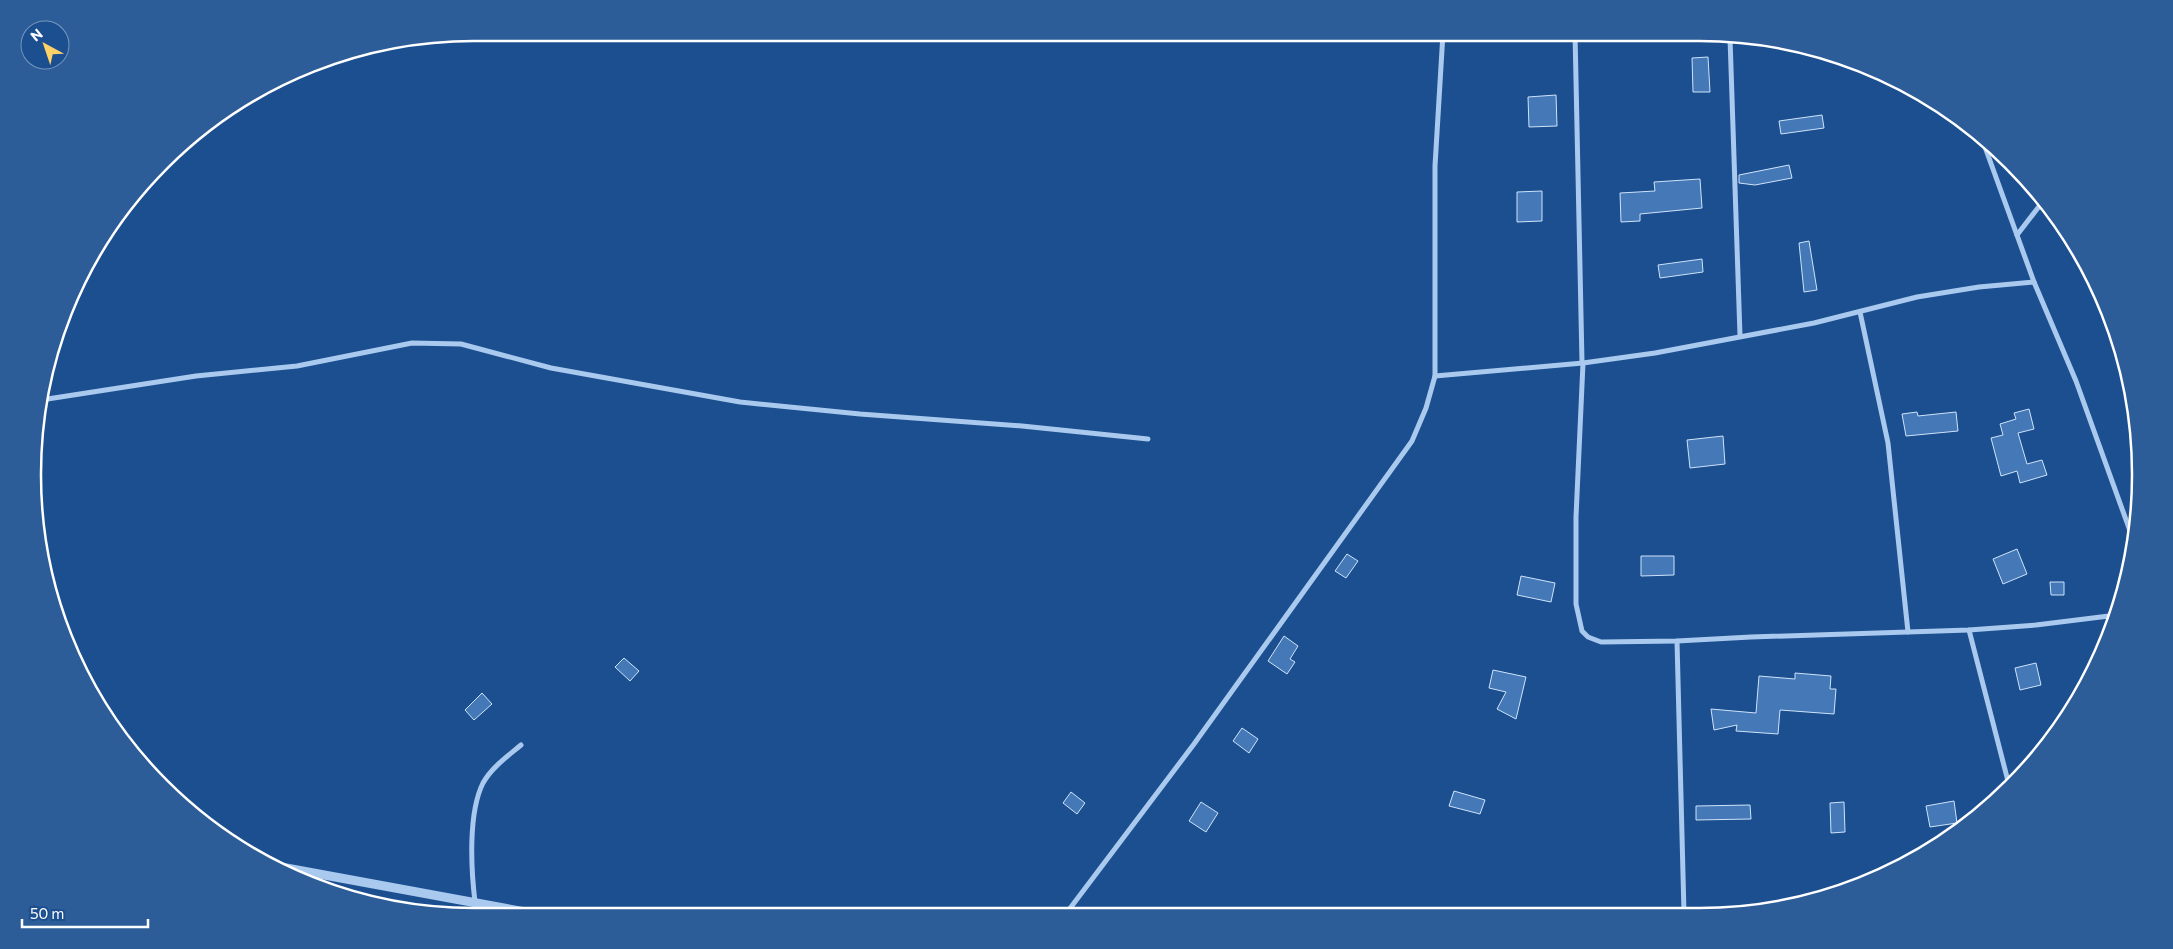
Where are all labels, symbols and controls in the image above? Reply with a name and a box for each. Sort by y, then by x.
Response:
north arrow [20,20,70,70]
text: N [27,25,46,45]
scale bar [22,896,149,928]
text: 50 m [30,904,64,922]

